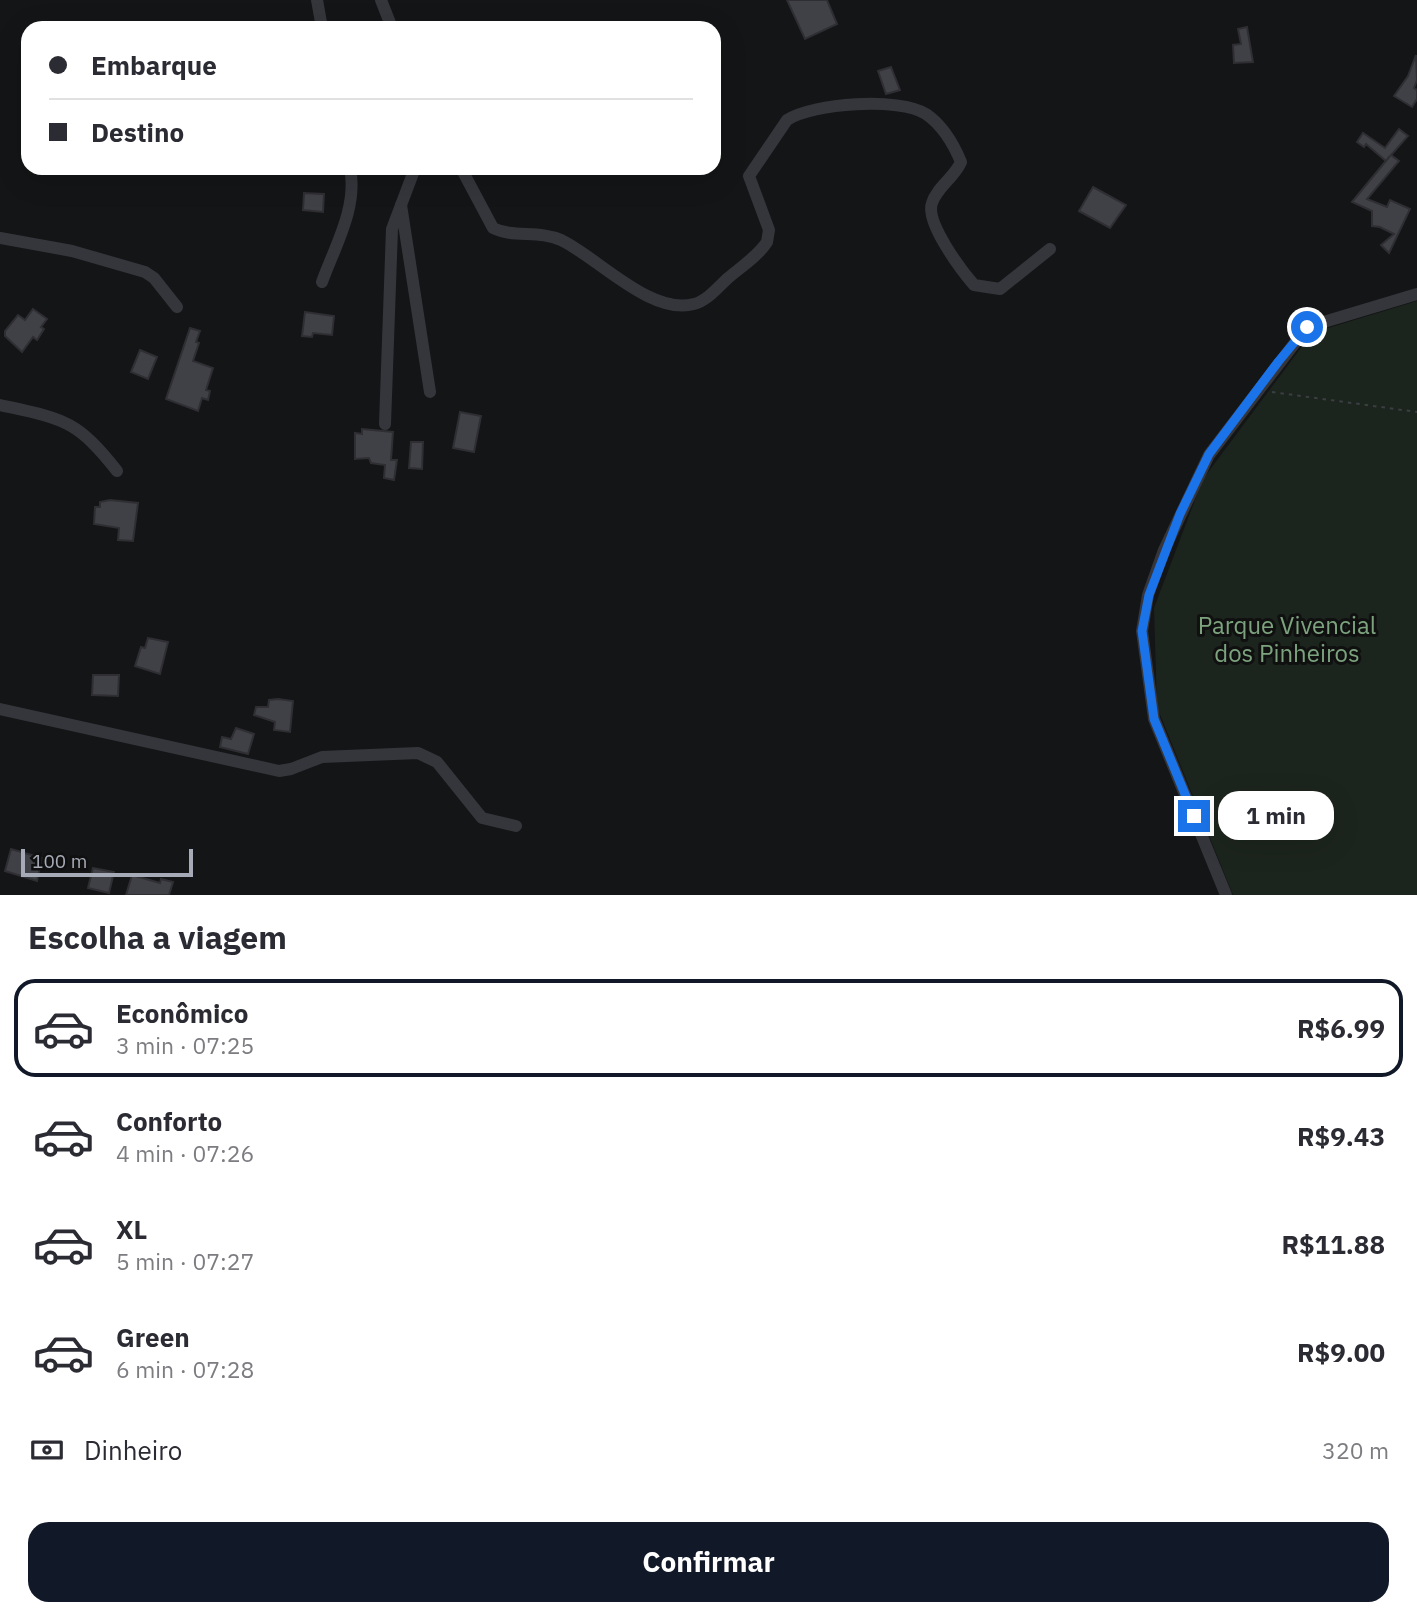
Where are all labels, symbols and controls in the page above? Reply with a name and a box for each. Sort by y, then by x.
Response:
text: Embarque [91,48,217,82]
text: Destino [91,115,184,149]
route start [1291,311,1323,343]
park label: Parque Vivencial dos Pinheiros [1198,609,1376,669]
callout: 1 min [1218,792,1334,840]
route end [1178,800,1210,832]
text: 1 min [1246,800,1306,830]
scale bar [21,846,192,878]
text: 100 m [32,849,87,873]
text: Escolha a viagem [28,916,287,958]
text: Econômico [116,996,248,1030]
icon: car [32,997,95,1060]
text: R$6.99 [1297,1011,1385,1045]
text: 3 min · 07:25 [116,1030,254,1060]
text: Conforto [116,1104,222,1138]
icon: car [32,1105,95,1168]
text: R$9.43 [1297,1119,1385,1153]
text: 4 min · 07:26 [116,1138,254,1168]
text: XL [116,1212,147,1246]
icon: car [32,1213,95,1276]
text: R$11.88 [1281,1227,1385,1261]
text: 5 min · 07:27 [116,1246,254,1276]
text: Green [116,1320,190,1354]
icon: car [32,1321,95,1384]
text: R$9.00 [1297,1335,1385,1369]
text: 6 min · 07:28 [116,1354,254,1384]
icon: cash [28,1431,66,1469]
text: Dinheiro [84,1433,182,1467]
text: 320 m [1322,1435,1389,1465]
button: Confirmar [28,1522,1389,1602]

